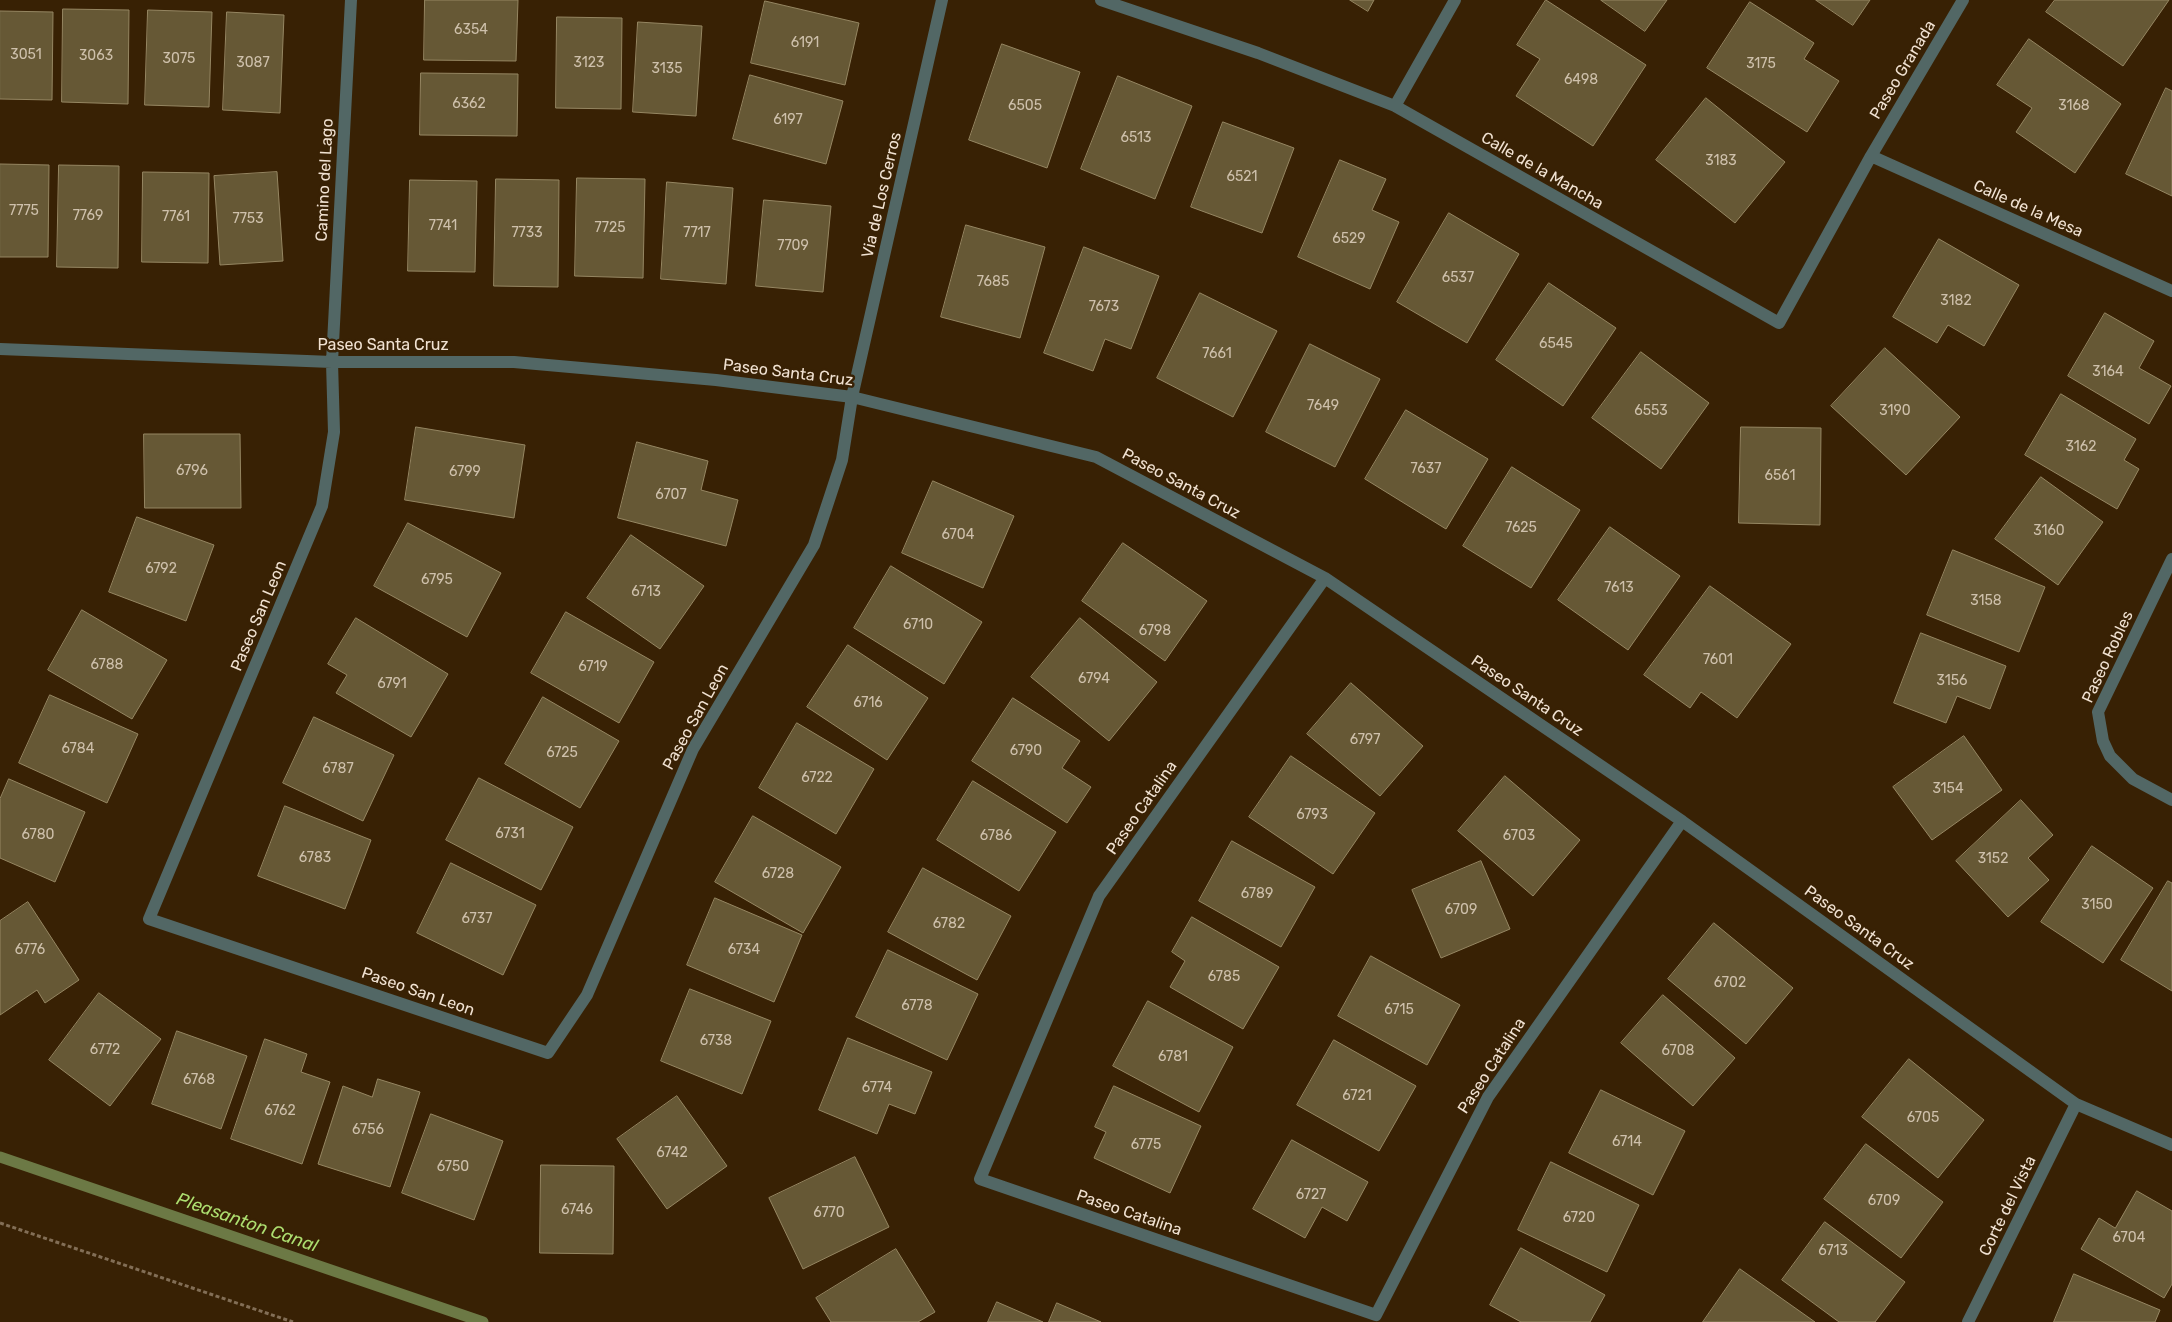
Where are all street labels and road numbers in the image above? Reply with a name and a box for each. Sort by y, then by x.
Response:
street label: Paseo Granada [1866,17,1940,123]
street label: Camino del Lago [312,118,338,242]
street label: Calle de la Mancha [1478,128,1606,214]
street label: Via de Los Cerros [858,130,906,260]
street label: Calle de la Mesa [1970,176,2086,242]
street label: Paseo Santa Cruz [317,335,449,355]
street label: Paseo Santa Cruz [722,355,854,391]
street label: Paseo Santa Cruz [1119,445,1243,523]
street label: Paseo San Leon [227,558,291,674]
street label: Paseo Robles [2078,608,2138,706]
street label: Paseo Santa Cruz [1467,651,1587,741]
street label: Paseo San Leon [659,661,733,773]
street label: Paseo Catalina [1103,757,1181,859]
street label: Paseo Santa Cruz [1800,882,1918,974]
street label: Paseo San Leon [359,964,477,1020]
street label: Paseo Catalina [1454,1015,1530,1117]
street label: Corte del Vista [1976,1153,2040,1259]
street label: Paseo Catalina [1074,1186,1184,1240]

